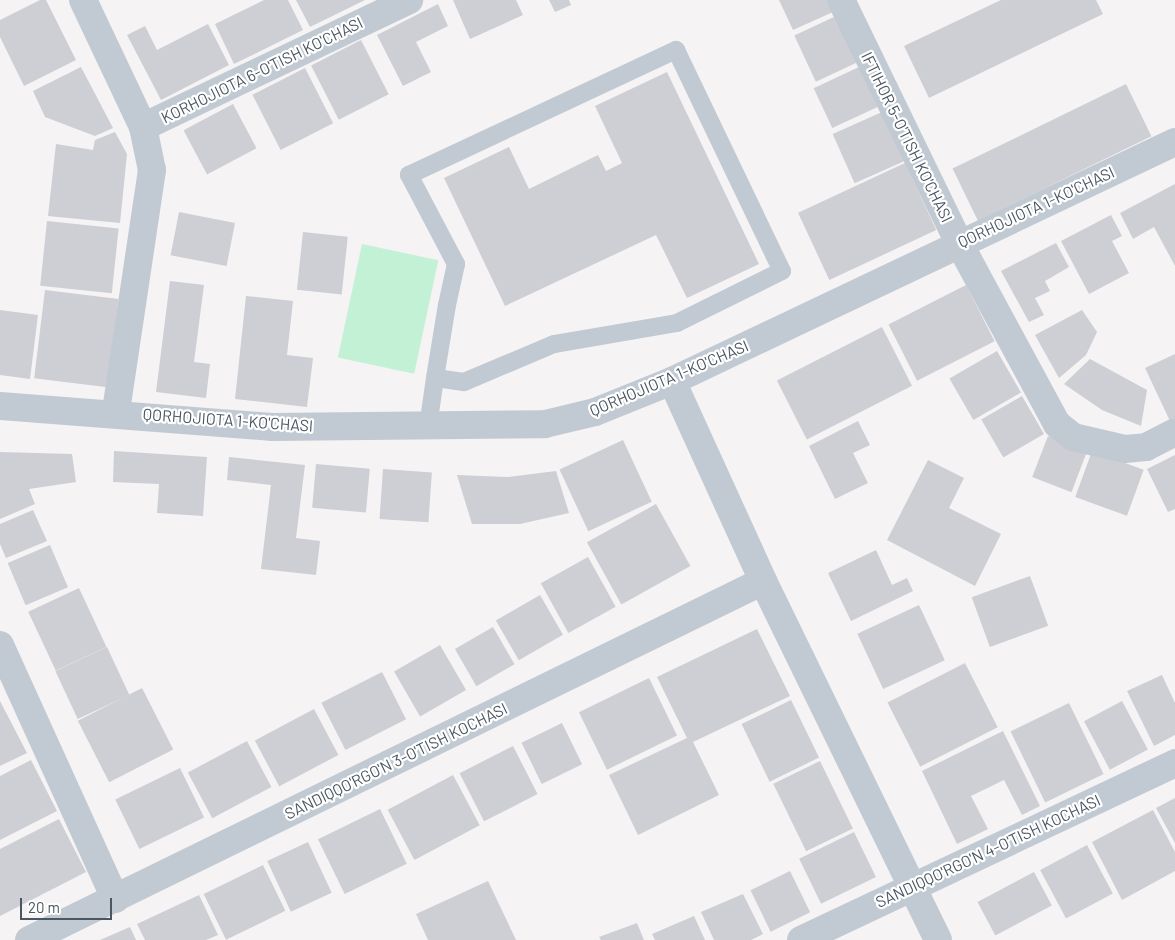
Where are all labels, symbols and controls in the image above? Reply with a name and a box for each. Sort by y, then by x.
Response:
street label: KORHOJIOTA 6-O'TISH KO'CHASI [158,13,366,127]
street label: IFTIHOR 5-O'TISH KO'CHASI [857,49,957,225]
street label: QORHOJIOTA 1-KO'CHASI [955,162,1117,252]
street label: QORHOJIOTA 1-KO'CHASI [587,336,751,420]
street label: QORHOJIOTA 1-KO'CHASI [142,404,314,436]
street label: SANDIQQO'RGO'N 3-O'TISH KOCHASI [282,699,510,823]
street label: SANDIQQO'RGO'N 4-O'TISH KOCHASI [873,790,1103,912]
scale bar [22,888,115,920]
text: 20 m [28,898,60,916]

